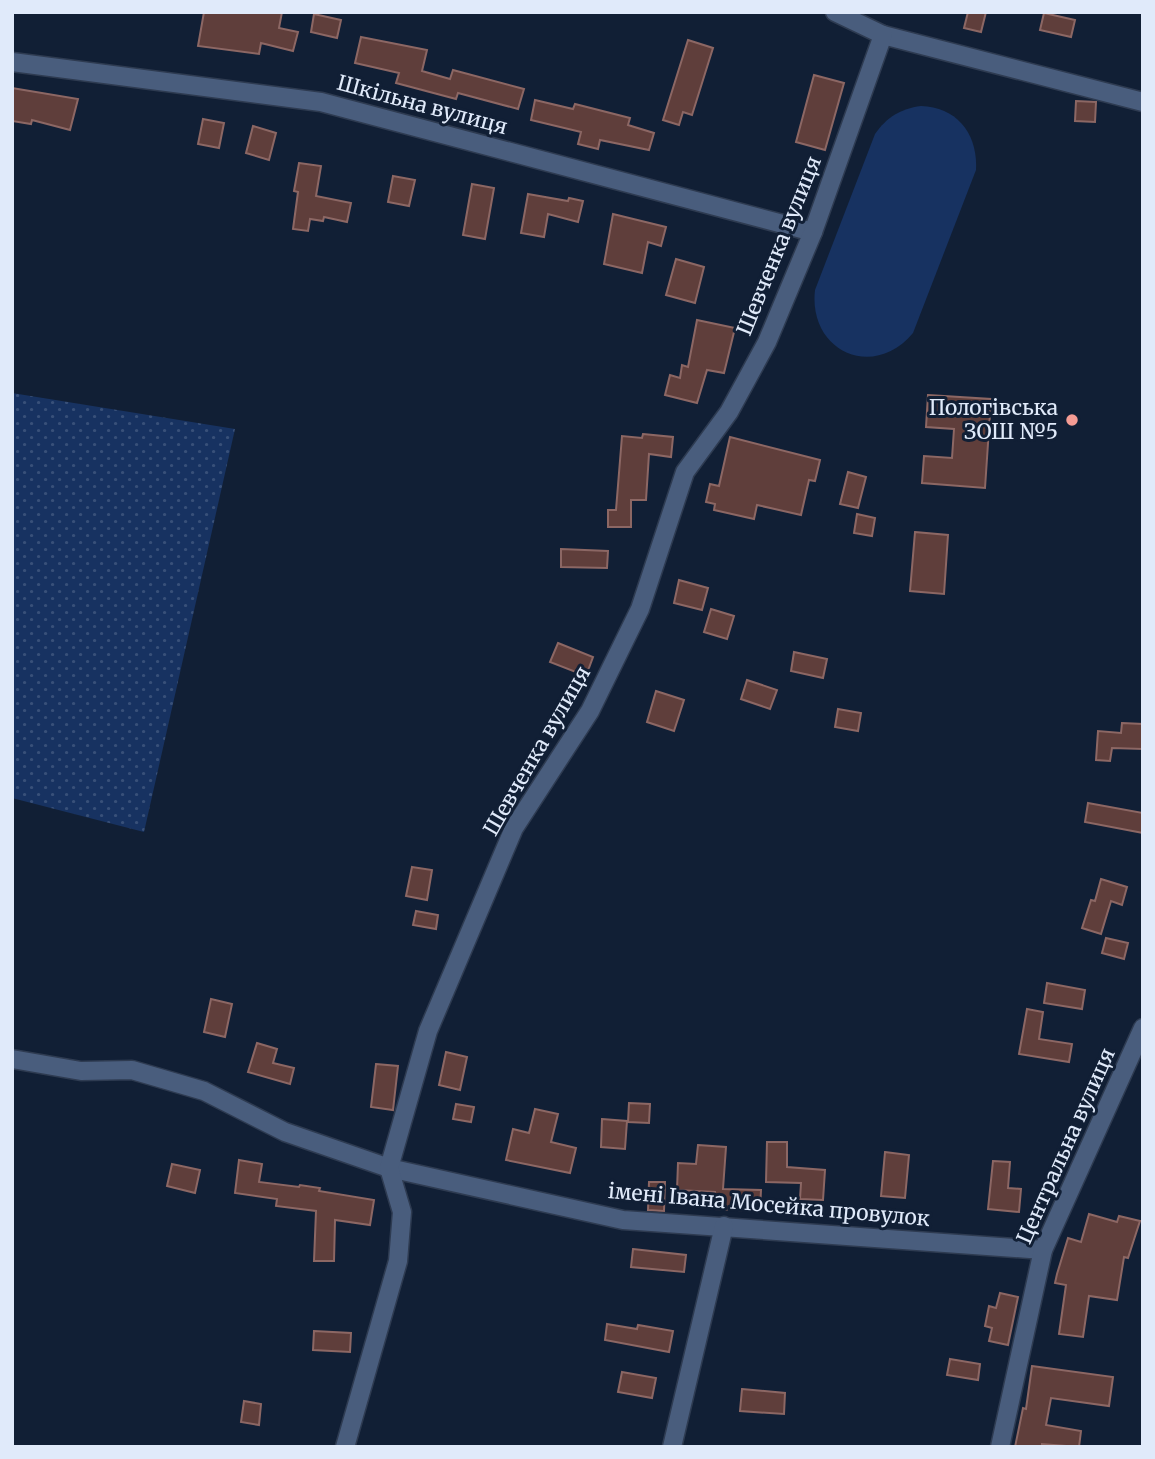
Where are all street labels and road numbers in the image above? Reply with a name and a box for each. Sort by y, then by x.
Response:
street label: Шкільна вулиця [334,69,510,140]
street label: Шевченка вулиця [730,152,827,340]
street label: Шевченка вулиця [477,661,596,840]
street label: Центральна вулиця [1010,1044,1121,1248]
street label: імені Івана Мосейка провулок [607,1177,931,1232]

